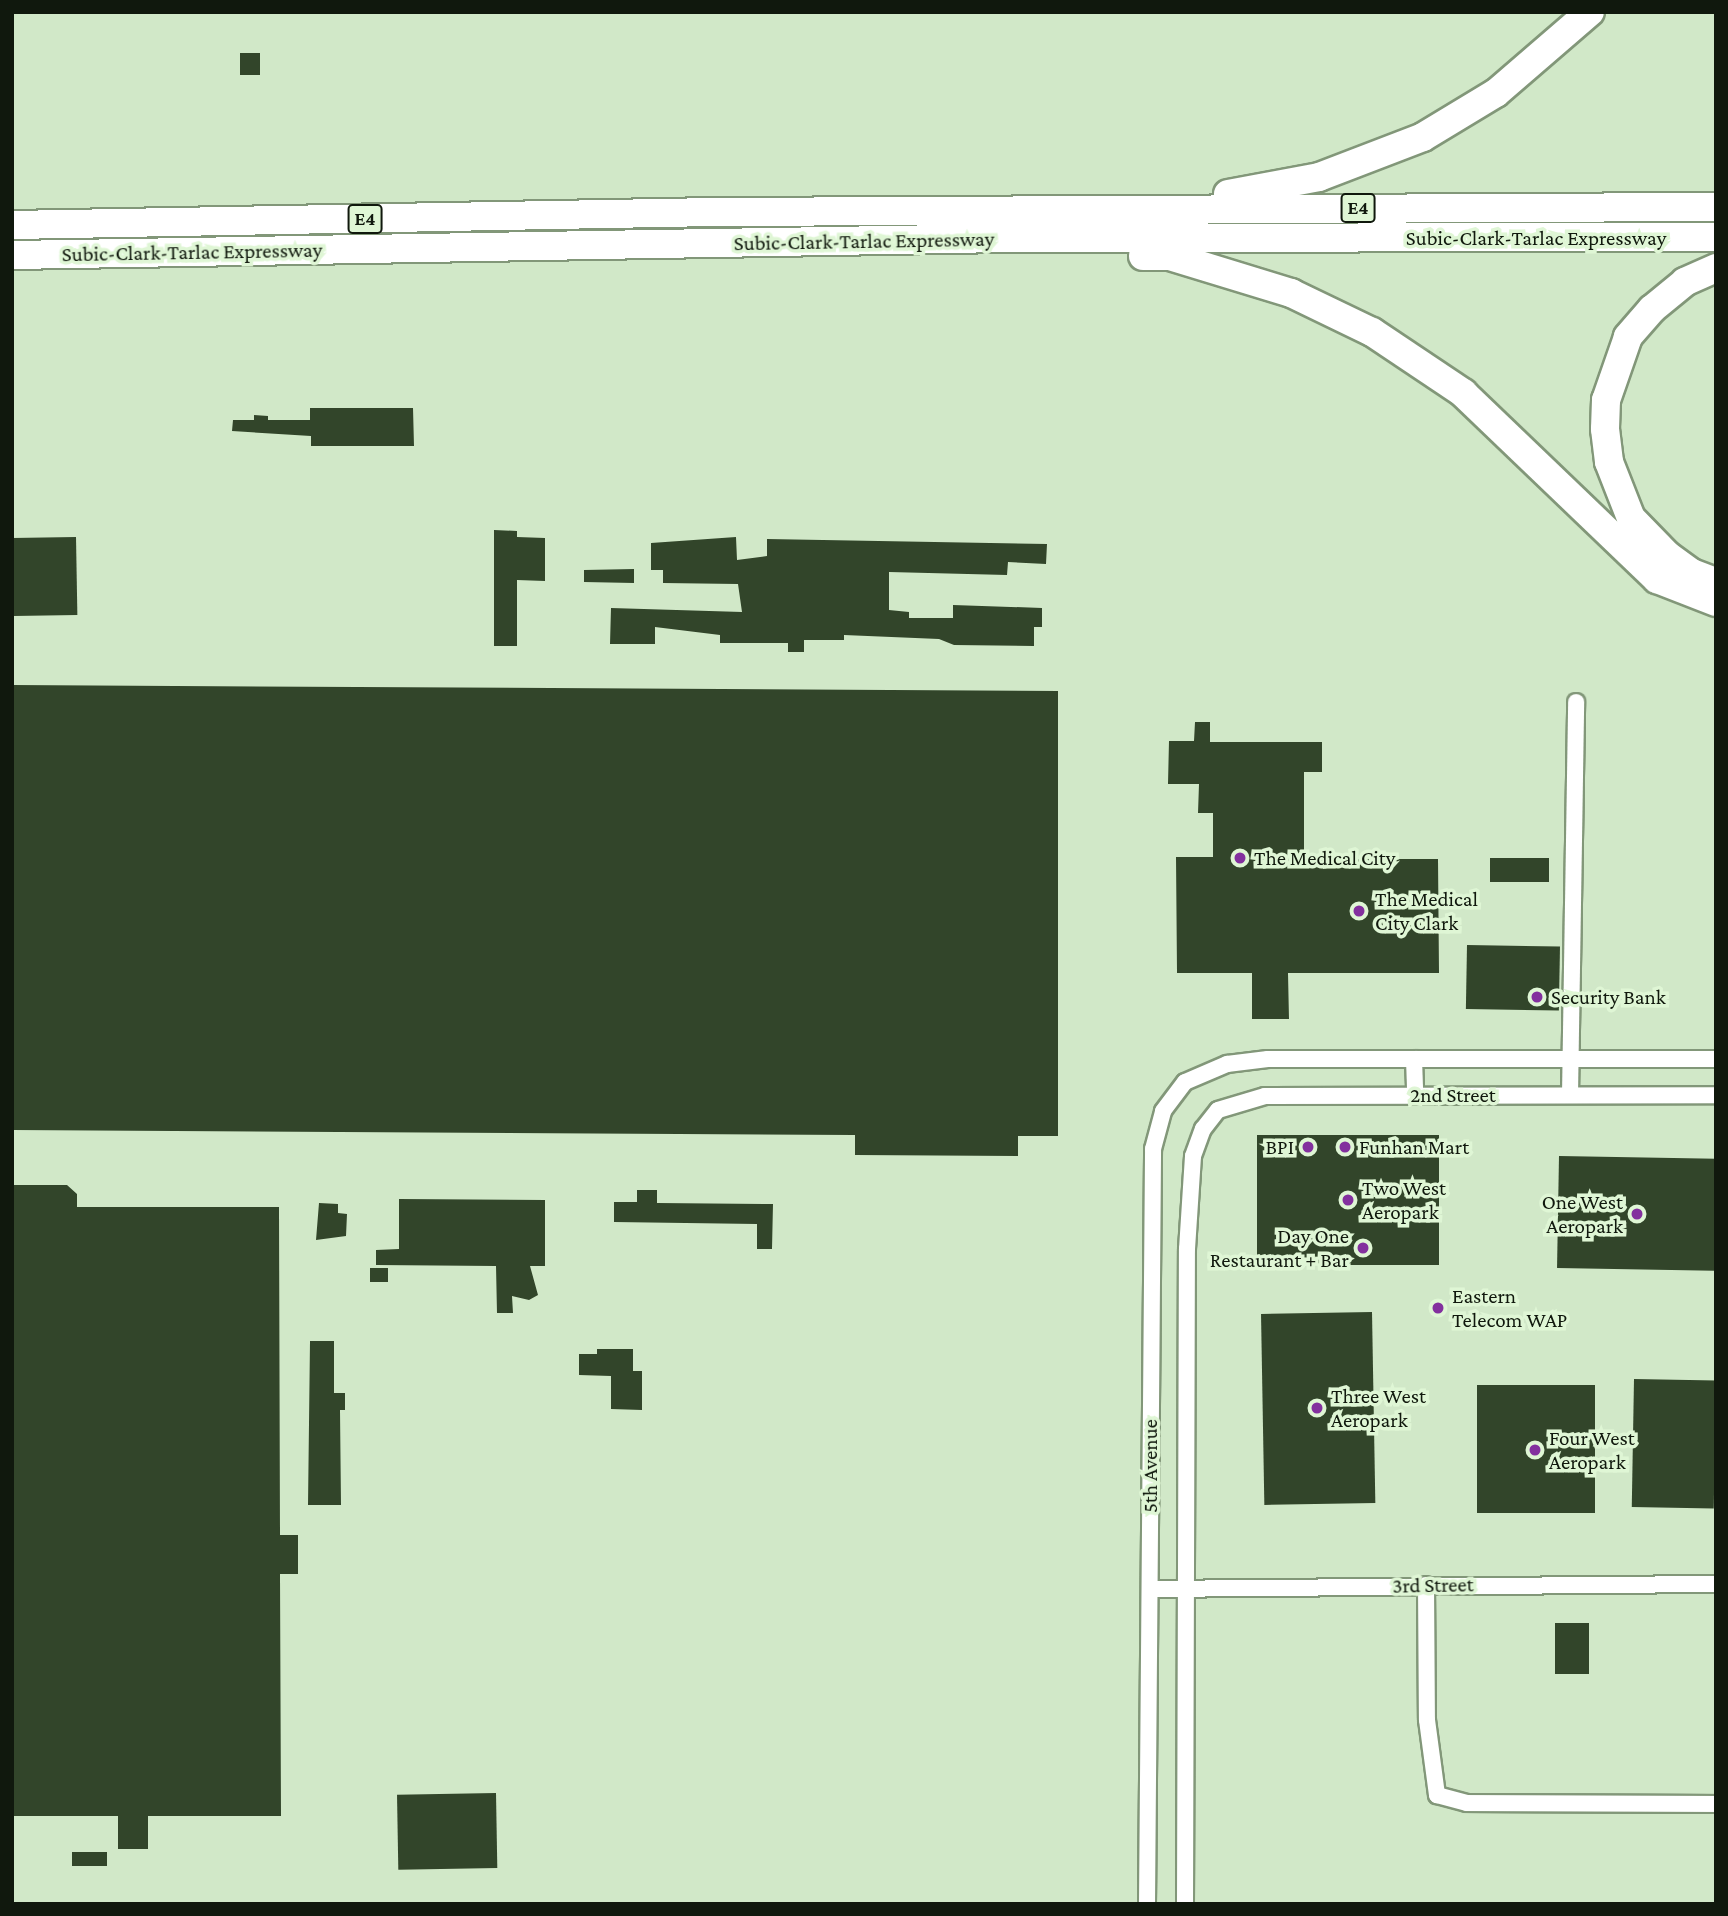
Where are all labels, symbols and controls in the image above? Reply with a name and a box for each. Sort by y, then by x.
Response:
road number: E4 [1340,192,1376,224]
road number: E4 [348,204,382,234]
street label: Subic-Clark-Tarlac Expressway [1406,225,1666,251]
street label: Subic-Clark-Tarlac Expressway [733,226,995,256]
street label: Subic-Clark-Tarlac Expressway [61,237,323,267]
place label: The Medical City [1254,845,1395,871]
marker: The Medical City [1232,850,1248,866]
place label: The Medical City Clark [1375,886,1478,936]
marker: The Medical City Clark [1349,901,1369,921]
place label: Security Bank [1551,984,1666,1010]
marker: Security Bank [1529,989,1545,1005]
street label: 2nd Street [1410,1082,1496,1108]
place label: BPI [1266,1134,1294,1160]
place label: Funhan Mart [1359,1134,1469,1160]
marker: BPI [1300,1139,1316,1155]
marker: Funhan Mart [1337,1139,1353,1155]
place label: Two West Aeropark [1362,1175,1446,1225]
place label: One West Aeropark [1542,1189,1623,1239]
marker: Two West Aeropark [1340,1192,1356,1208]
marker: One West Aeropark [1629,1206,1645,1222]
place label: Day One Restaurant + Bar [1210,1223,1349,1273]
marker: Day One Restaurant + Bar [1355,1240,1371,1256]
place label: Eastern Telecom WAP [1452,1283,1567,1333]
marker: Eastern Telecom WAP [1430,1300,1446,1316]
place label: Three West Aeropark [1331,1383,1426,1433]
marker: Three West Aeropark [1309,1400,1325,1416]
street label: 5th Avenue [1137,1419,1163,1513]
place label: Four West Aeropark [1549,1425,1635,1475]
marker: Four West Aeropark [1527,1442,1543,1458]
street label: 3rd Street [1392,1572,1474,1598]

